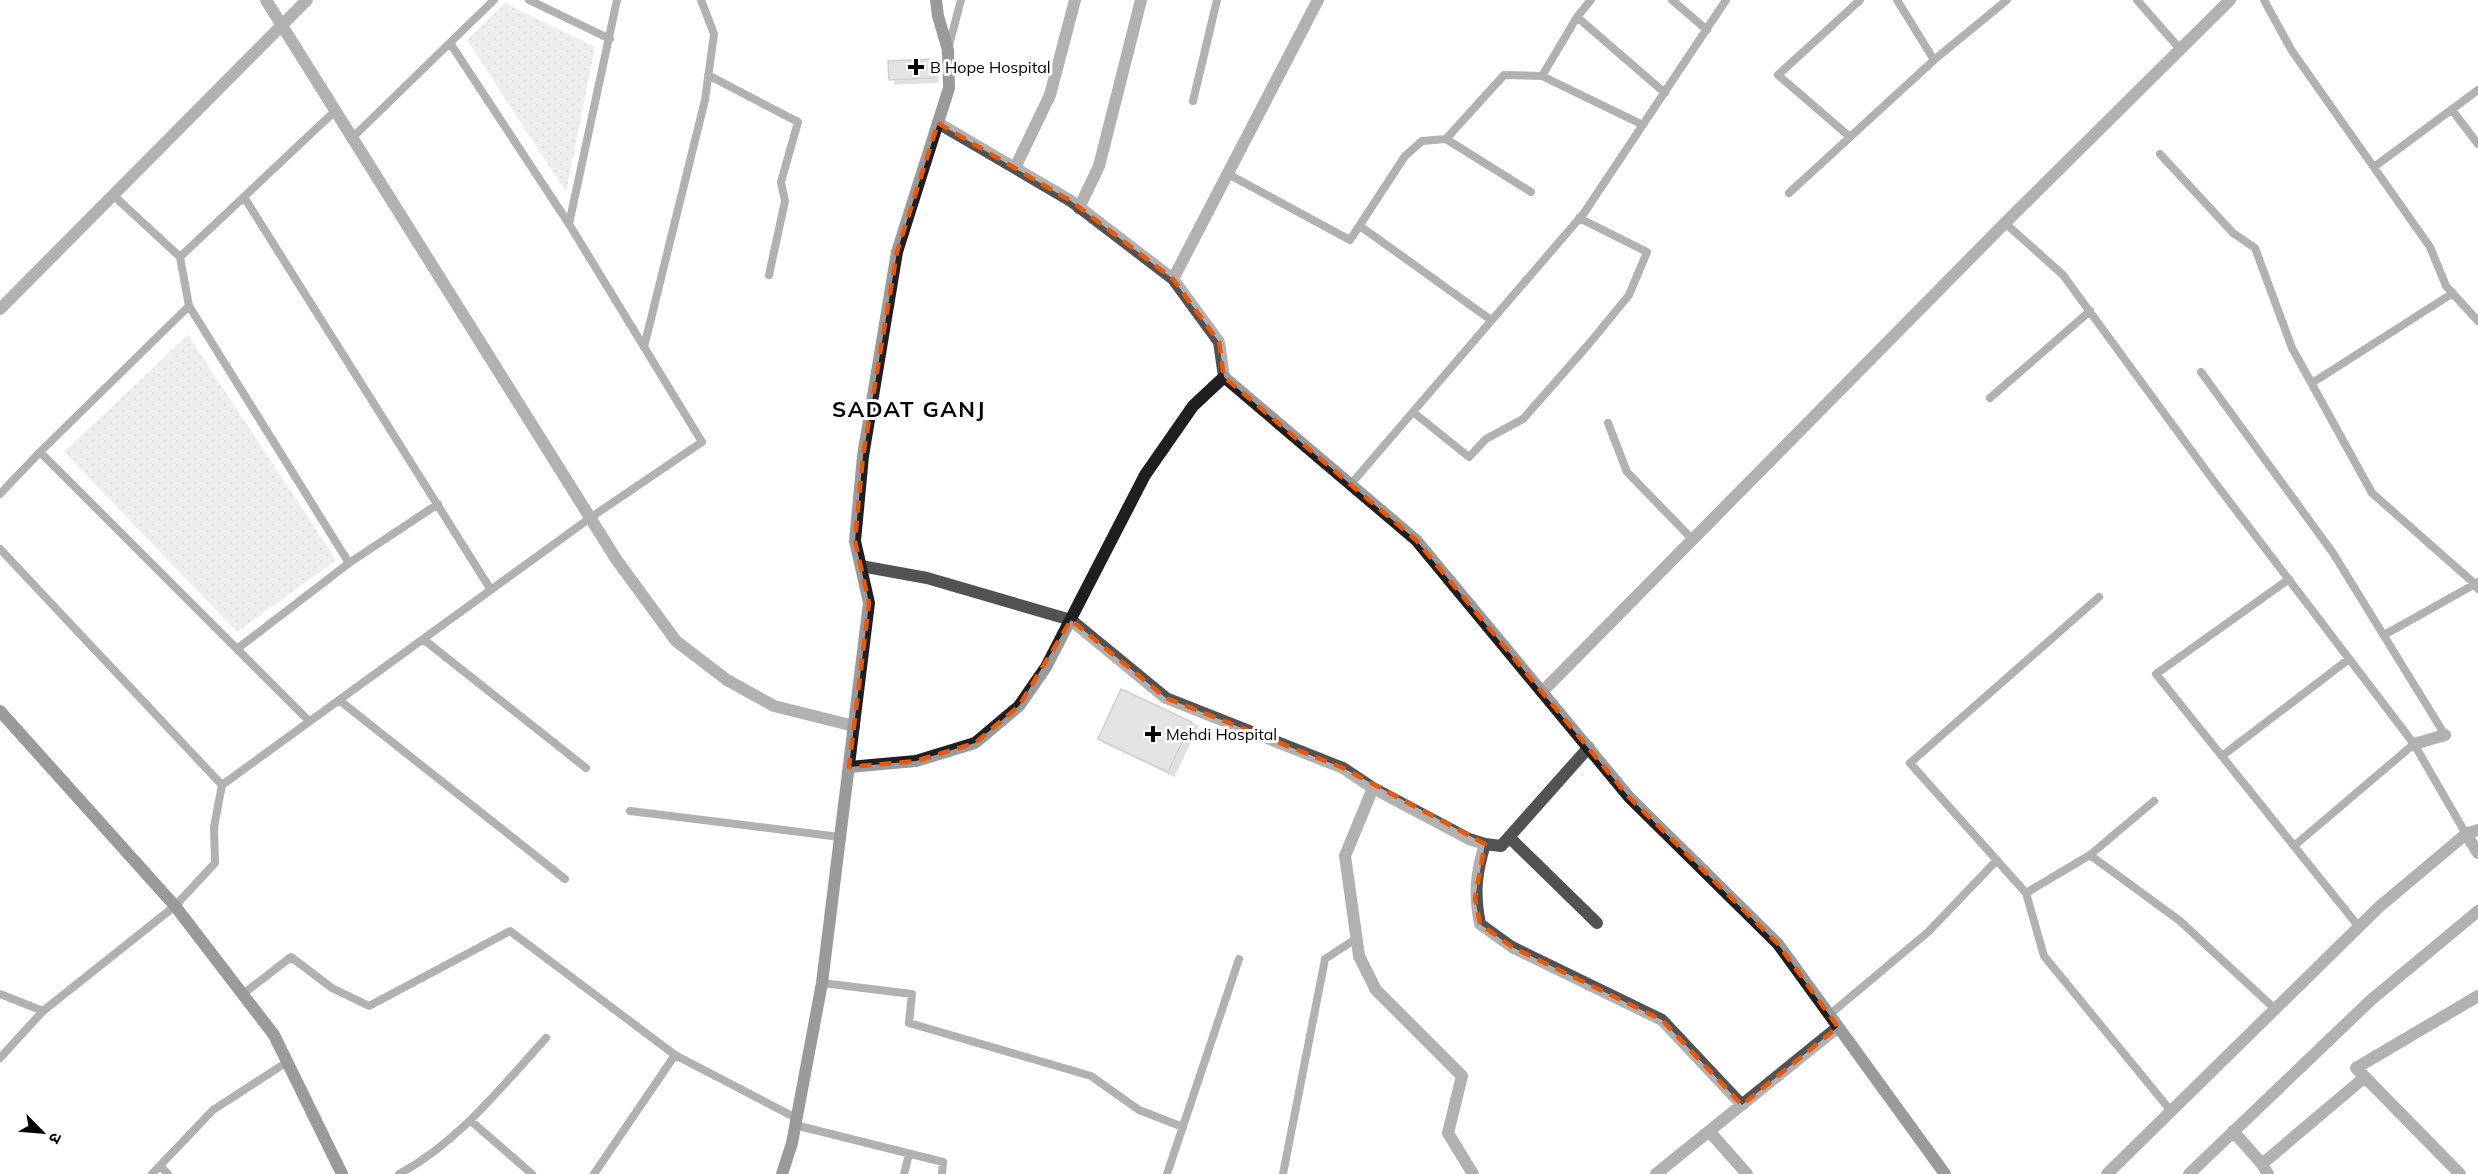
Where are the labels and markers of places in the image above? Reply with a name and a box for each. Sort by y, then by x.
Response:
place label: B Hope Hospital [930,57,1051,77]
marker: B Hope Hospital [907,58,925,76]
place label: Mehdi Hospital [1166,724,1277,744]
marker: Mehdi Hospital [1144,725,1162,743]

